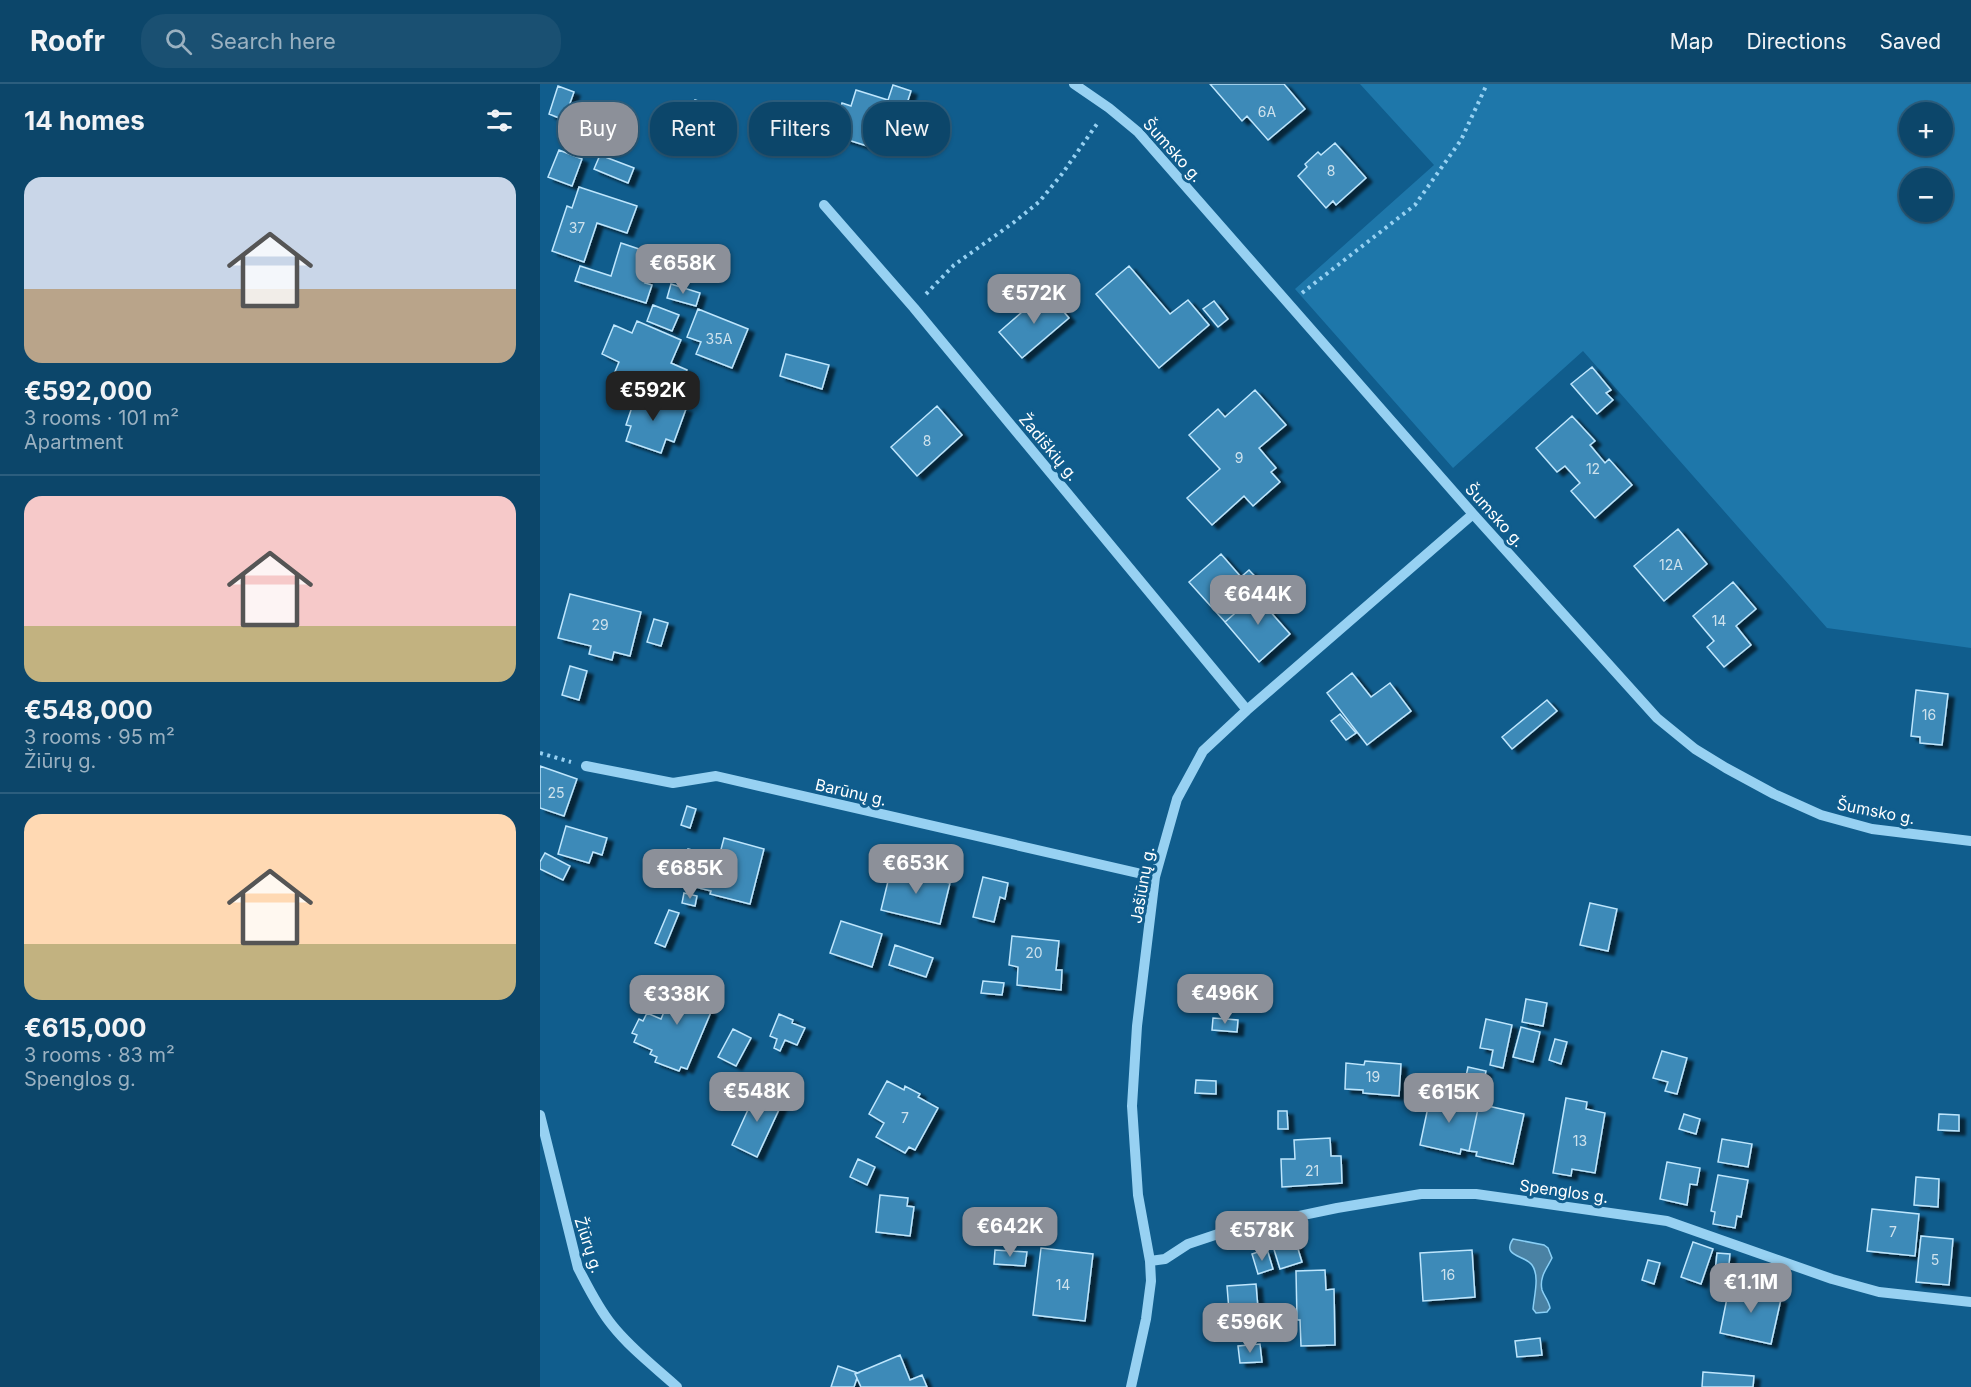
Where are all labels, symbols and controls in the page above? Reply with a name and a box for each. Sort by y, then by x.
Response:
search box [141,14,561,68]
text: Roofr [30,24,105,58]
icon: search [162,25,195,58]
text: Search here [210,28,336,54]
text: Map [1670,29,1713,54]
text: Directions [1746,29,1847,54]
text: Saved [1880,29,1941,54]
chip: Buy [558,102,638,156]
chip: Rent [650,102,737,156]
chip: Filters [749,102,851,156]
chip: New [863,102,950,156]
map controls [1899,102,1953,222]
button: + [1899,102,1953,156]
house number: 6A [1258,103,1277,120]
icon: filters [483,104,516,137]
text: 14 homes [24,105,145,136]
street label: Šumsko g. [1139,114,1207,186]
house number: 8 [1327,162,1335,179]
button: − [1899,168,1953,222]
icon: home [216,216,324,324]
house number: 37 [569,219,585,236]
pin: €658K [641,244,725,295]
text: €658K [650,251,716,275]
pin: €572K [992,274,1076,325]
text: €572K [1001,281,1067,305]
house number: 35A [706,330,733,347]
pin: €592K [611,371,695,422]
text: €592,000 [24,375,152,406]
text: €592K [620,378,686,402]
text: 3 rooms · 101 m² [24,406,179,430]
street label: Žadiškių g. [1015,409,1083,485]
text: Apartment [24,430,123,454]
house number: 8 [923,432,931,449]
house number: 9 [1235,449,1243,466]
house number: 12 [1586,460,1600,477]
street label: Šumsko g. [1461,479,1529,551]
icon: home [216,535,324,643]
house number: 12A [1659,556,1683,573]
pin: €644K [1216,575,1300,626]
text: €644K [1224,582,1292,606]
house number: 14 [1712,612,1726,629]
house number: 29 [591,616,609,633]
text: €548,000 [24,694,153,725]
house number: 16 [1922,706,1936,723]
text: 3 rooms · 95 m² [24,725,175,749]
text: Žiūrų g. [24,749,96,773]
street label: Barūnų g. [813,774,889,810]
house number: 25 [547,784,565,801]
street label: Šumsko g. [1835,794,1917,828]
pin: €653K [874,844,958,895]
street label: Jašiūnų g. [1125,845,1159,925]
pin: €685K [648,849,732,900]
text: €653K [883,851,949,875]
icon: home [216,853,324,961]
text: €685K [657,856,723,880]
house number: 20 [1025,944,1043,961]
pin: €496K [1183,974,1267,1025]
pin: €338K [635,975,719,1026]
text: €496K [1191,981,1259,1005]
text: €338K [644,982,710,1006]
text: €615,000 [24,1012,146,1043]
text: 3 rooms · 83 m² [24,1043,175,1067]
text: Spenglos g. [24,1067,136,1091]
house number: 19 [1366,1068,1380,1085]
pin: €548K [715,1072,799,1123]
pin: €615K [1407,1073,1491,1124]
text: €548K [723,1079,791,1103]
text: €615K [1418,1080,1480,1104]
house number: 7 [901,1109,909,1126]
house number: 13 [1573,1132,1587,1149]
house number: 21 [1305,1162,1319,1179]
street label: Spenglos g. [1518,1175,1610,1207]
pin: €642K [968,1207,1052,1258]
pin: €578K [1220,1211,1304,1262]
street label: Žiūrų g. [571,1214,607,1276]
text: €642K [976,1214,1044,1238]
text: €578K [1229,1218,1295,1242]
house number: 7 [1889,1223,1897,1240]
house number: 5 [1931,1251,1939,1268]
pin: €1.1M [1709,1263,1793,1314]
house number: 16 [1441,1266,1455,1283]
text: €1.1M [1724,1270,1778,1294]
house number: 14 [1056,1276,1070,1293]
pin: €596K [1208,1303,1292,1354]
text: €596K [1217,1310,1283,1334]

